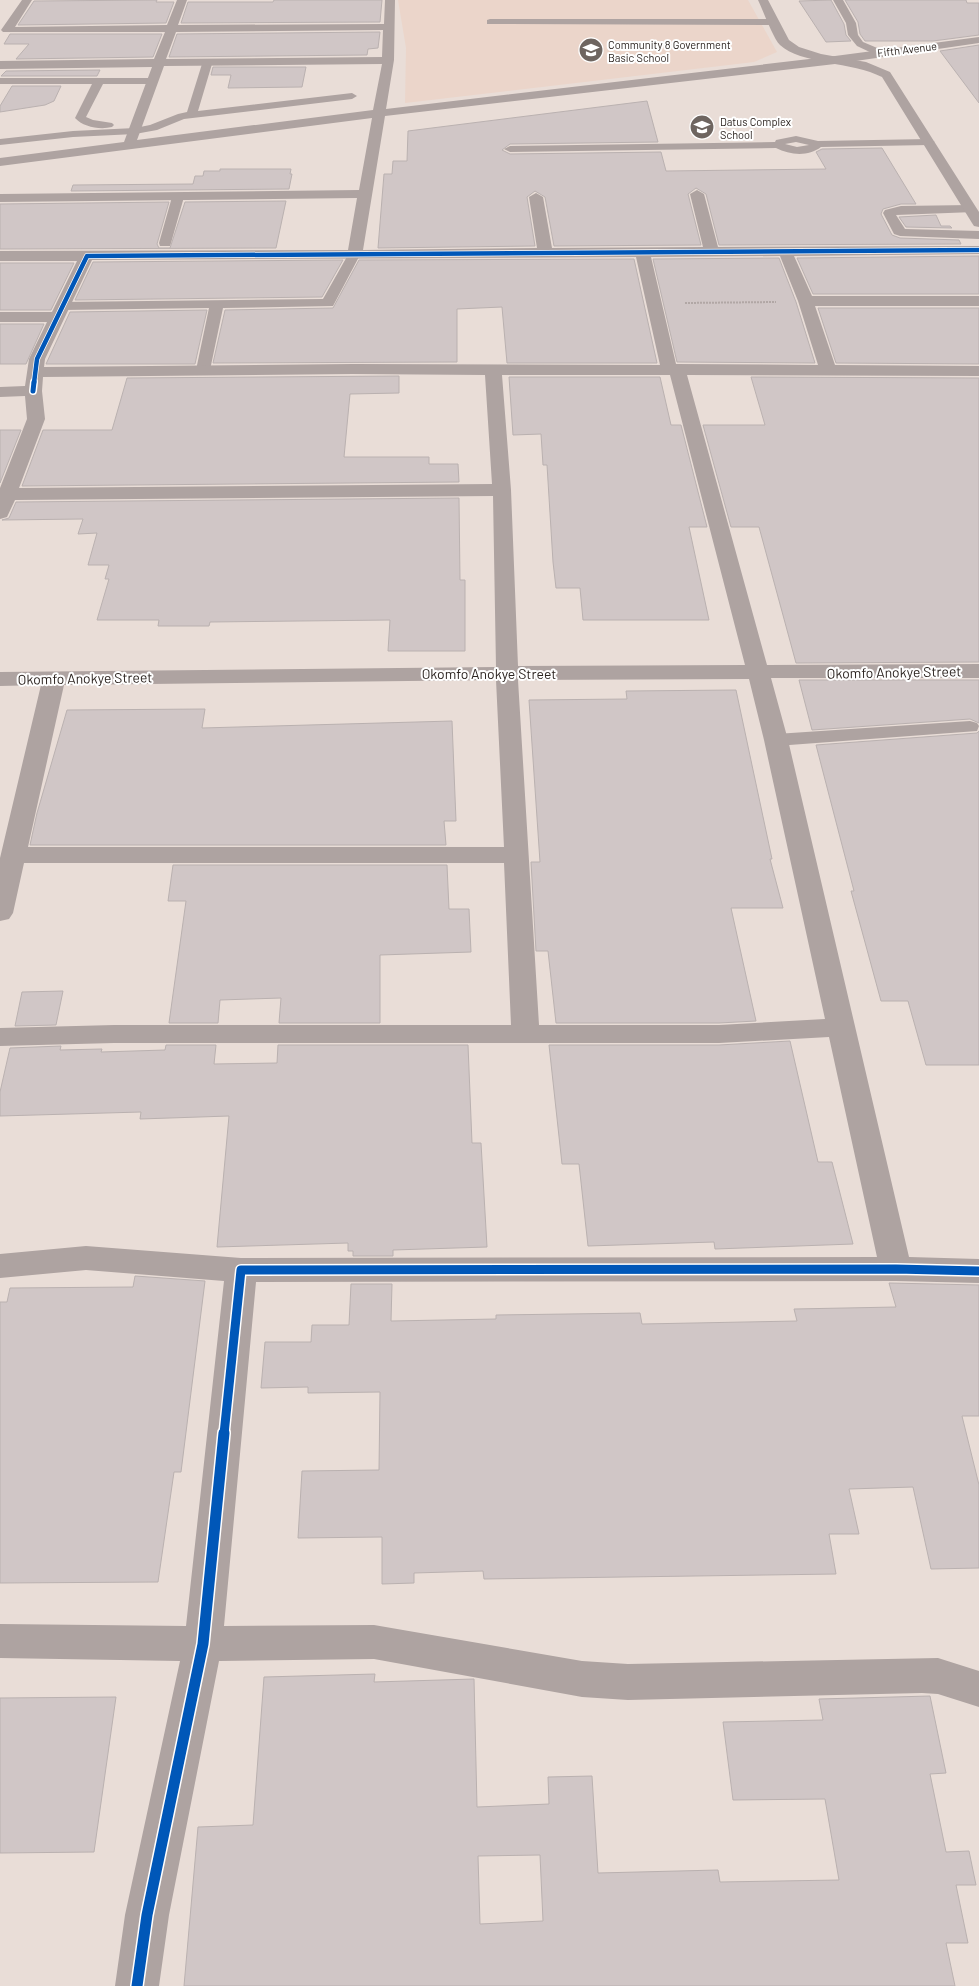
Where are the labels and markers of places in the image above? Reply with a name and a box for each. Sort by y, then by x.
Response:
school or university icon: Community 8 Government Basic School [578,37,604,63]
place label: Community 8 Government Basic School [608,38,731,64]
school or university icon: Datus Complex School [689,114,715,140]
place label: Datus Complex School [720,115,791,141]

